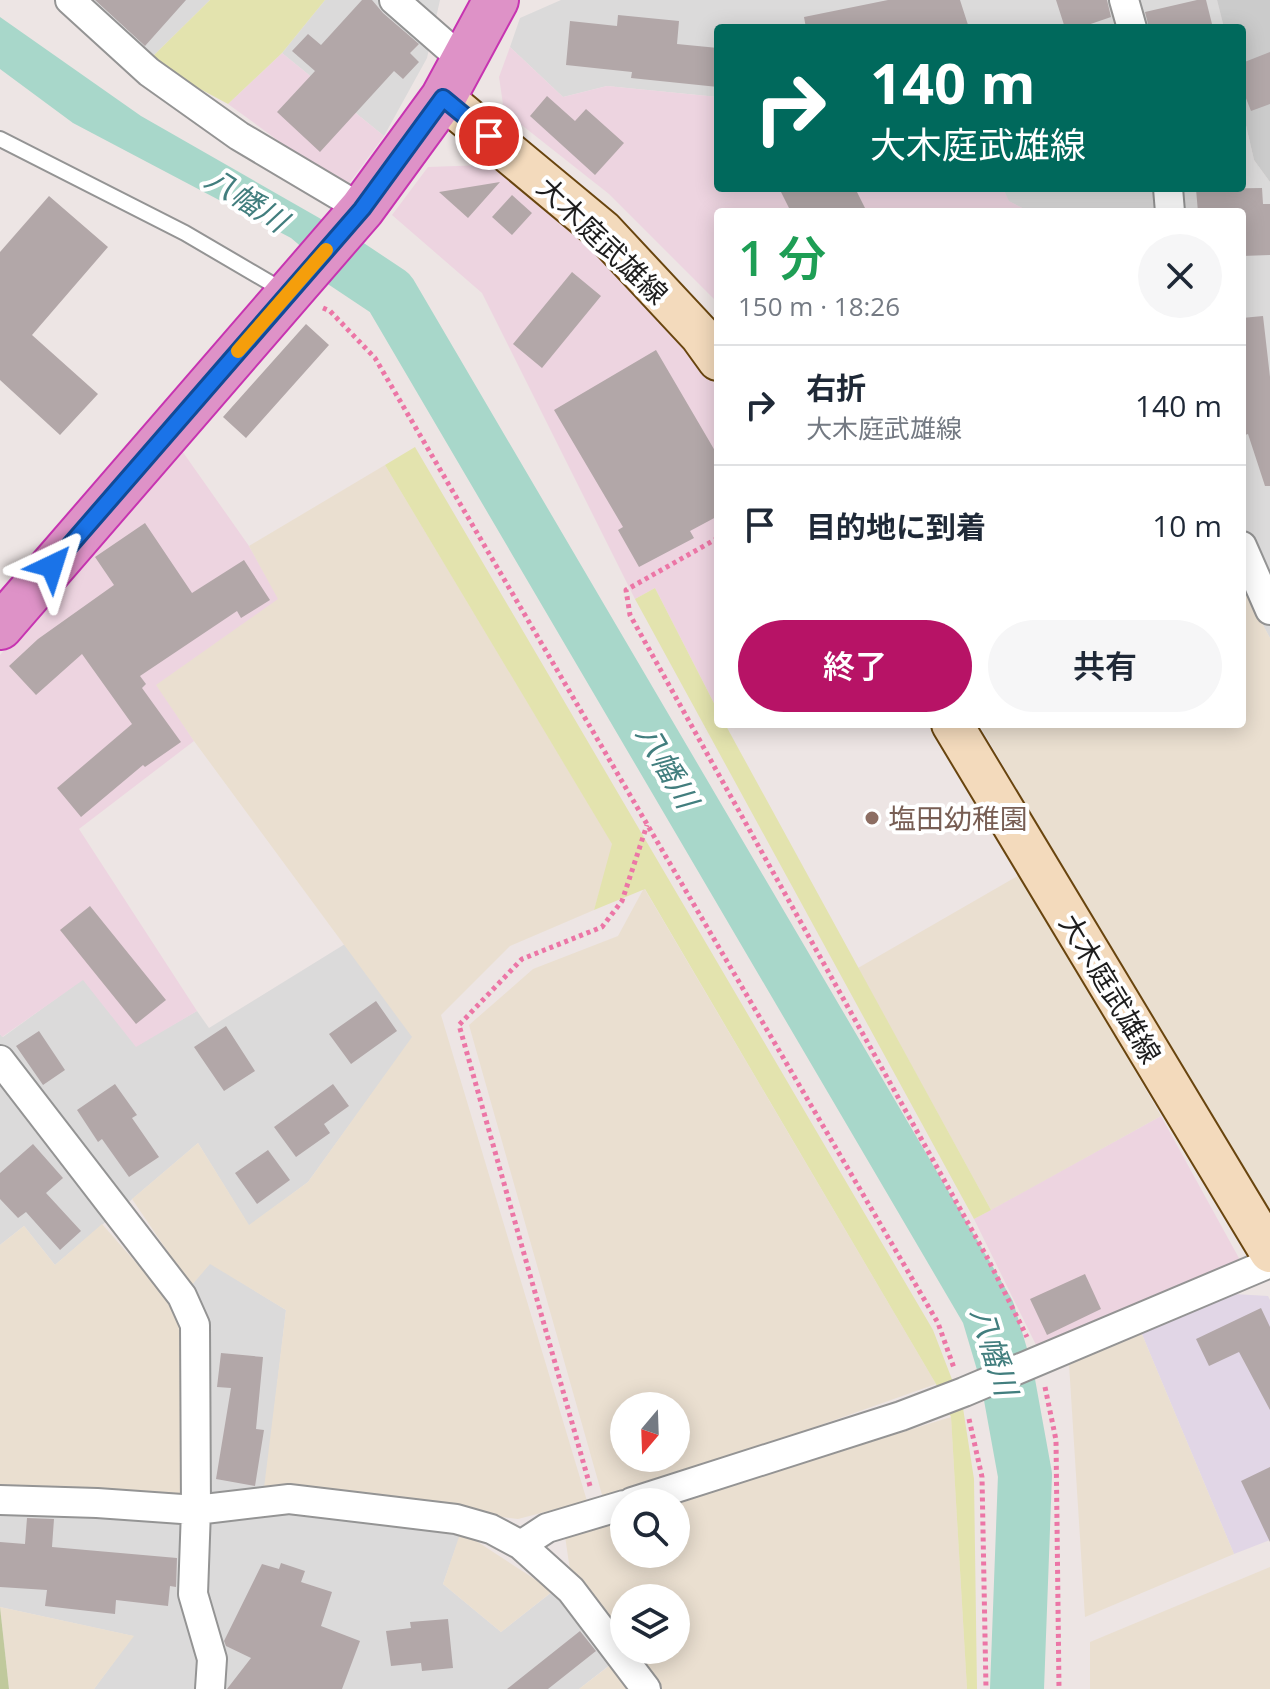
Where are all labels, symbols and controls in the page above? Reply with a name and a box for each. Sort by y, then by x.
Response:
text: 140 m [870,44,1036,120]
icon: right [738,56,842,160]
pin [455,102,523,170]
icon: arrive [467,114,511,158]
text: 大木庭武雄線 [870,120,1086,169]
water label: 八幡川 [198,157,298,242]
street label: 大木庭武雄線 [529,168,677,312]
text: 1 分 [738,225,826,290]
button: close [1138,234,1222,318]
text: 150 m · 18:26 [738,288,900,324]
text: 右折 [806,367,866,408]
icon: right [738,383,782,427]
text: 140 m [1135,385,1222,426]
text: 大木庭武雄線 [806,410,962,446]
icon: arrive [738,503,782,547]
text: 10 m [1152,505,1222,546]
text: 目的地に到着 [806,506,986,547]
position arrow [10,524,94,608]
button: 終了 [738,620,972,712]
button: 共有 [988,620,1222,712]
water label: 八幡川 [628,717,710,818]
place label: 塩田幼稚園 [888,799,1028,837]
marker: 塩田幼稚園 [863,809,881,827]
street label: 大木庭武雄線 [1051,906,1171,1070]
water label: 八幡川 [962,1302,1029,1403]
north arrow [610,1392,690,1472]
map controls [610,1392,690,1664]
button: search [610,1488,690,1568]
button: layers [610,1584,690,1664]

